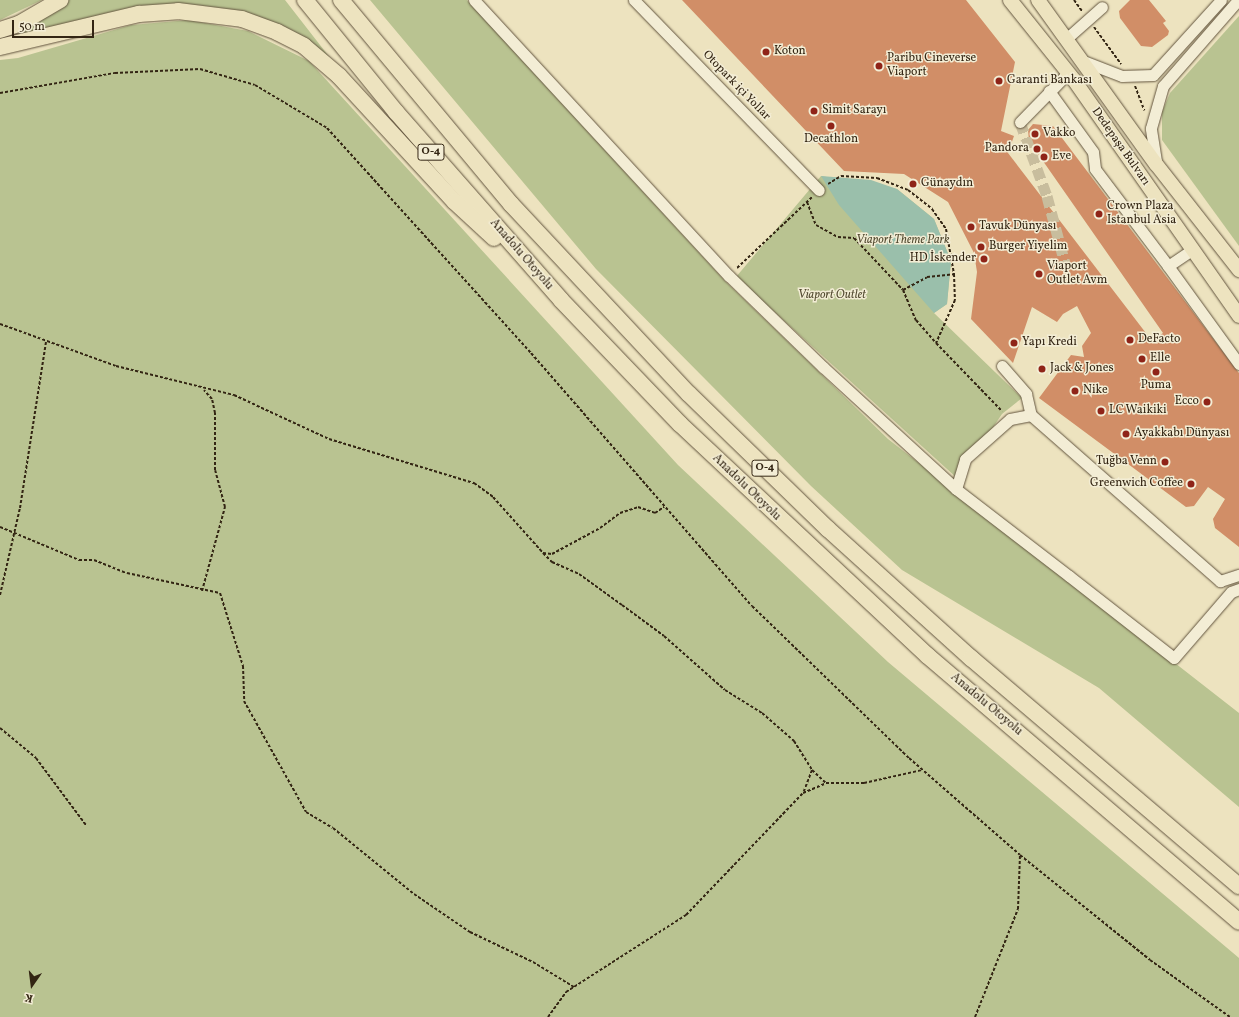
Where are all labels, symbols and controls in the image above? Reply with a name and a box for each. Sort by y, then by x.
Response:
scale bar [14,12,96,38]
text: 50 m [19,19,45,35]
place label: Koton [774,45,806,59]
marker: Koton [761,47,771,57]
street label: Otopark içi Yollar [699,48,773,124]
place label: Paribu Cineverse Viaport [887,52,976,80]
marker: Paribu Cineverse Viaport [874,61,884,71]
place label: Garanti Bankası [1007,74,1092,88]
marker: Garanti Bankası [994,76,1004,86]
place label: Simit Sarayı [822,104,886,118]
street label: Dedepaşa Bulvarı [1088,105,1152,189]
marker: Simit Sarayı [809,106,819,116]
marker: Decathlon [826,121,836,131]
place label: Vakko [1043,127,1075,141]
marker: Vakko [1030,129,1040,139]
place label: Decathlon [804,133,858,147]
place label: Pandora [985,142,1029,156]
road number: O-4 [417,143,445,161]
marker: Pandora [1032,144,1042,154]
place label: Eve [1052,150,1071,164]
marker: Eve [1039,152,1049,162]
place label: Günaydın [921,177,973,191]
marker: Günaydın [908,179,918,189]
place label: Crown Plaza Istanbul Asia [1107,200,1176,228]
marker: Crown Plaza Istanbul Asia [1094,209,1104,219]
street label: Anadolu Otoyolu [486,217,556,293]
place label: Tavuk Dünyası [979,220,1056,234]
marker: Tavuk Dünyası [966,222,976,232]
park label: Viaport Theme Park [856,234,950,248]
place label: Burger Yiyelim [989,240,1068,254]
marker: Burger Yiyelim [976,242,986,252]
place label: HD İskender [910,252,976,266]
marker: HD İskender [979,254,989,264]
place label: Viaport Outlet Avm [1047,260,1107,288]
marker: Viaport Outlet Avm [1034,269,1044,279]
park label: Viaport Outlet [798,289,866,303]
place label: DeFacto [1138,333,1180,347]
marker: DeFacto [1125,335,1135,345]
place label: Yapı Kredi [1022,336,1077,350]
marker: Yapı Kredi [1009,338,1019,348]
place label: Elle [1150,352,1170,366]
marker: Elle [1137,354,1147,364]
place label: Jack & Jones [1050,362,1114,376]
marker: Jack & Jones [1037,364,1047,374]
marker: Puma [1151,367,1161,377]
place label: Puma [1141,379,1171,393]
place label: Nike [1083,384,1108,398]
marker: Nike [1070,386,1080,396]
place label: Ecco [1175,395,1199,409]
marker: Ecco [1202,397,1212,407]
place label: LC Waikiki [1109,404,1167,418]
marker: LC Waikiki [1096,406,1106,416]
place label: Ayakkabı Dünyası [1134,427,1229,441]
marker: Ayakkabı Dünyası [1121,429,1131,439]
street label: Anadolu Otoyolu [709,452,783,524]
place label: Tuğba Venn [1096,455,1157,469]
marker: Tuğba Venn [1160,457,1170,467]
road number: O-4 [751,459,779,477]
place label: Greenwich Coffee [1090,477,1183,491]
marker: Greenwich Coffee [1186,479,1196,489]
street label: Anadolu Otoyolu [947,671,1025,739]
north arrow [12,965,52,1005]
text: K [23,989,35,1005]

